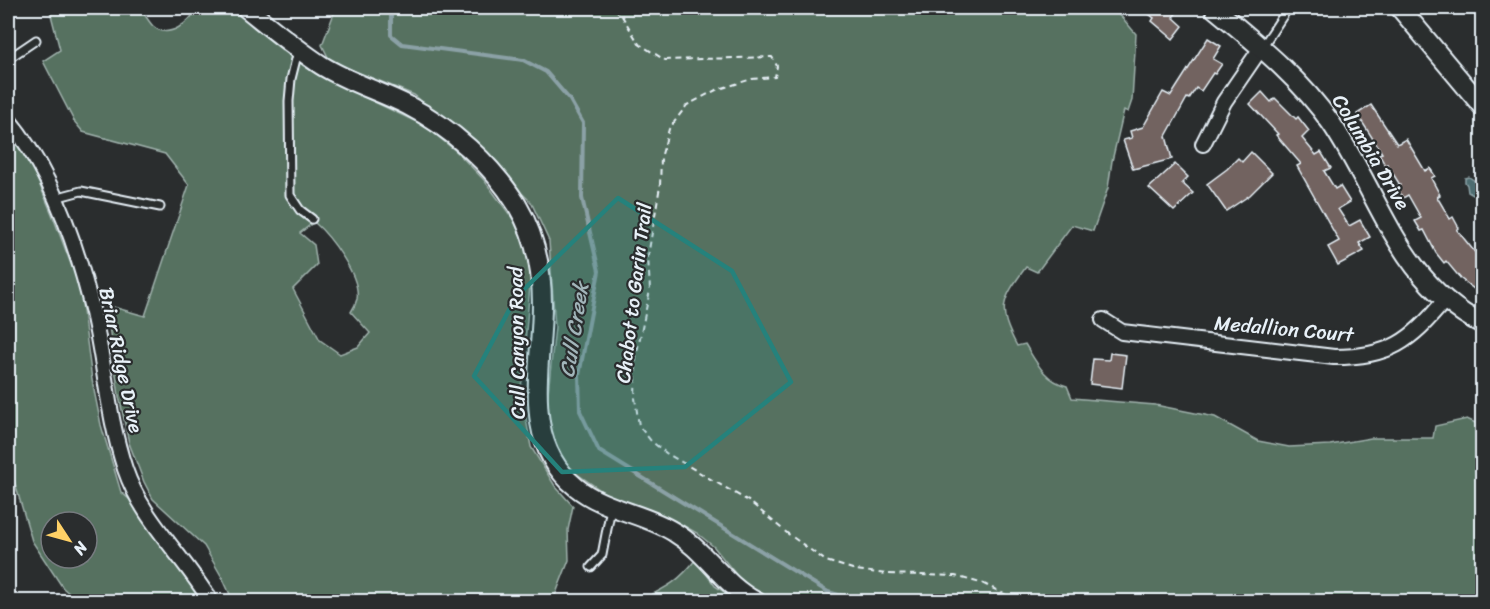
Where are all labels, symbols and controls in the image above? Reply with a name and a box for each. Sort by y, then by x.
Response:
street label: Columbia Drive [1322,87,1420,217]
street label: Chabot to Garin Trail [606,200,663,385]
street label: Cull Canyon Road [498,265,536,419]
water label: Cull Creek [548,277,601,380]
street label: Briar Ridge Drive [88,284,154,436]
street label: Medallion Court [1213,305,1356,353]
north arrow [39,510,99,570]
text: N [65,535,96,562]

